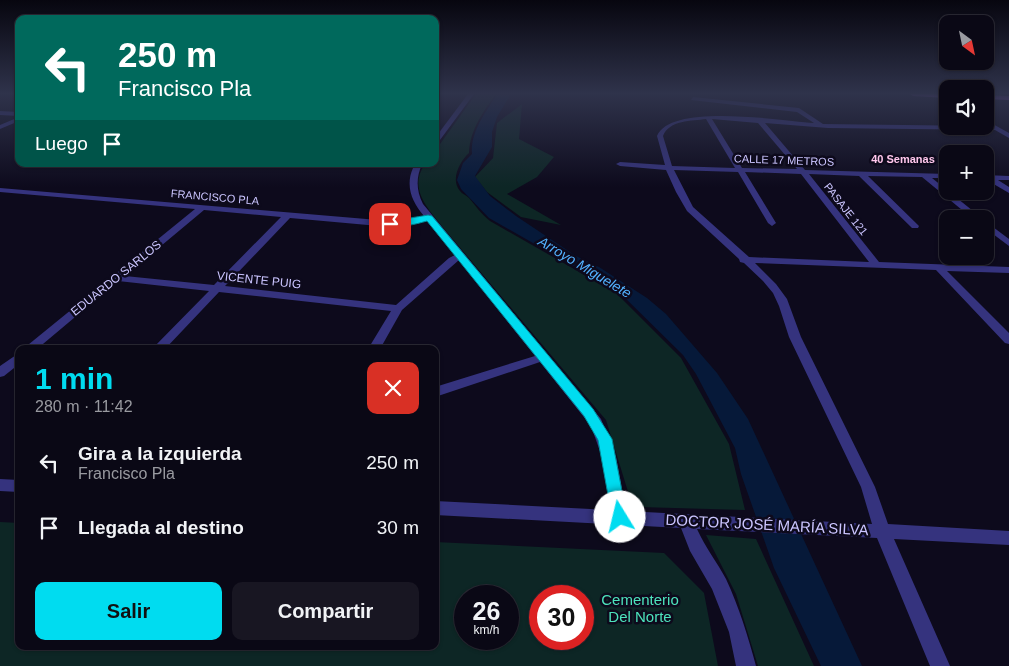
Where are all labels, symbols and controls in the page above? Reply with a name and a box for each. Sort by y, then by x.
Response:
north arrow [939,15,994,70]
map controls [939,15,994,265]
icon: left [35,35,100,100]
text: 250 m [118,35,217,74]
text: Francisco Pla [118,76,251,101]
button: sound [939,80,994,135]
icon: arrive [98,130,126,158]
text: Luego [35,133,88,154]
button: + [939,145,994,200]
street label: CALLE 17 METROS [734,152,834,168]
district label: 40 Semanas [871,153,935,165]
street label: PASAJE 121 [822,181,870,237]
street label: FRANCISCO PLA [170,187,260,207]
pin [369,203,411,245]
icon: arrive [376,210,404,238]
button: − [939,210,994,265]
water label: Arroyo Miguelete [535,232,635,301]
street label: EDUARDO SARLOS [68,237,164,319]
street label: VICENTE PUIG [216,269,302,291]
text: 1 min [35,362,113,395]
button: close [367,362,419,414]
text: 280 m · 11:42 [35,398,133,415]
text: Gira a la izquierda [78,443,242,464]
icon: left [35,449,63,477]
text: 250 m [366,452,419,473]
text: Francisco Pla [78,465,175,482]
position arrow [593,490,645,542]
street label: DOCTOR JOSÉ MARÍA SILVA [665,511,869,538]
icon: arrive [35,514,63,542]
text: Llegada al destino [78,517,244,538]
text: 30 m [377,517,419,538]
button: Salir [35,582,222,640]
button: Compartir [232,582,419,640]
speed limit sign: 30 [529,585,594,650]
park label: Cementerio Del Norte [601,591,679,625]
text: 26 [473,597,500,625]
text: km/h [473,623,500,637]

